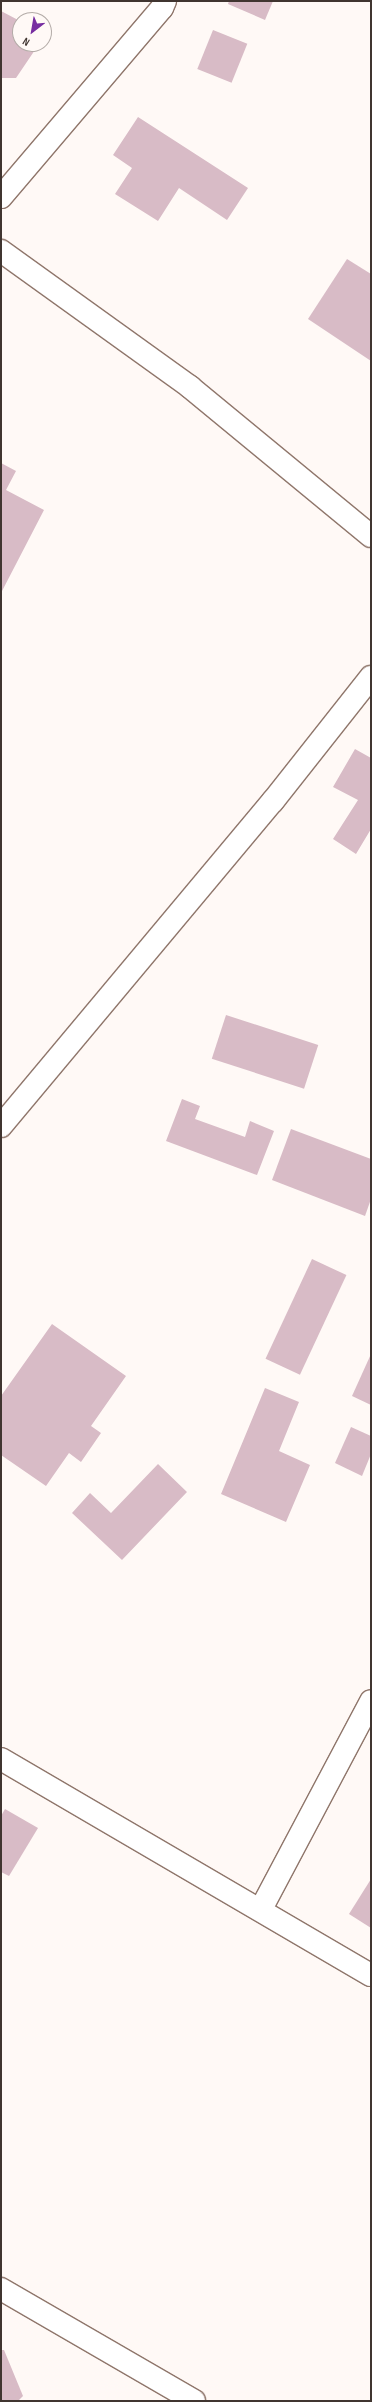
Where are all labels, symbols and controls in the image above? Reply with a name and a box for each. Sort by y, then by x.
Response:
north arrow [12,12,52,52]
text: N [20,35,32,49]

